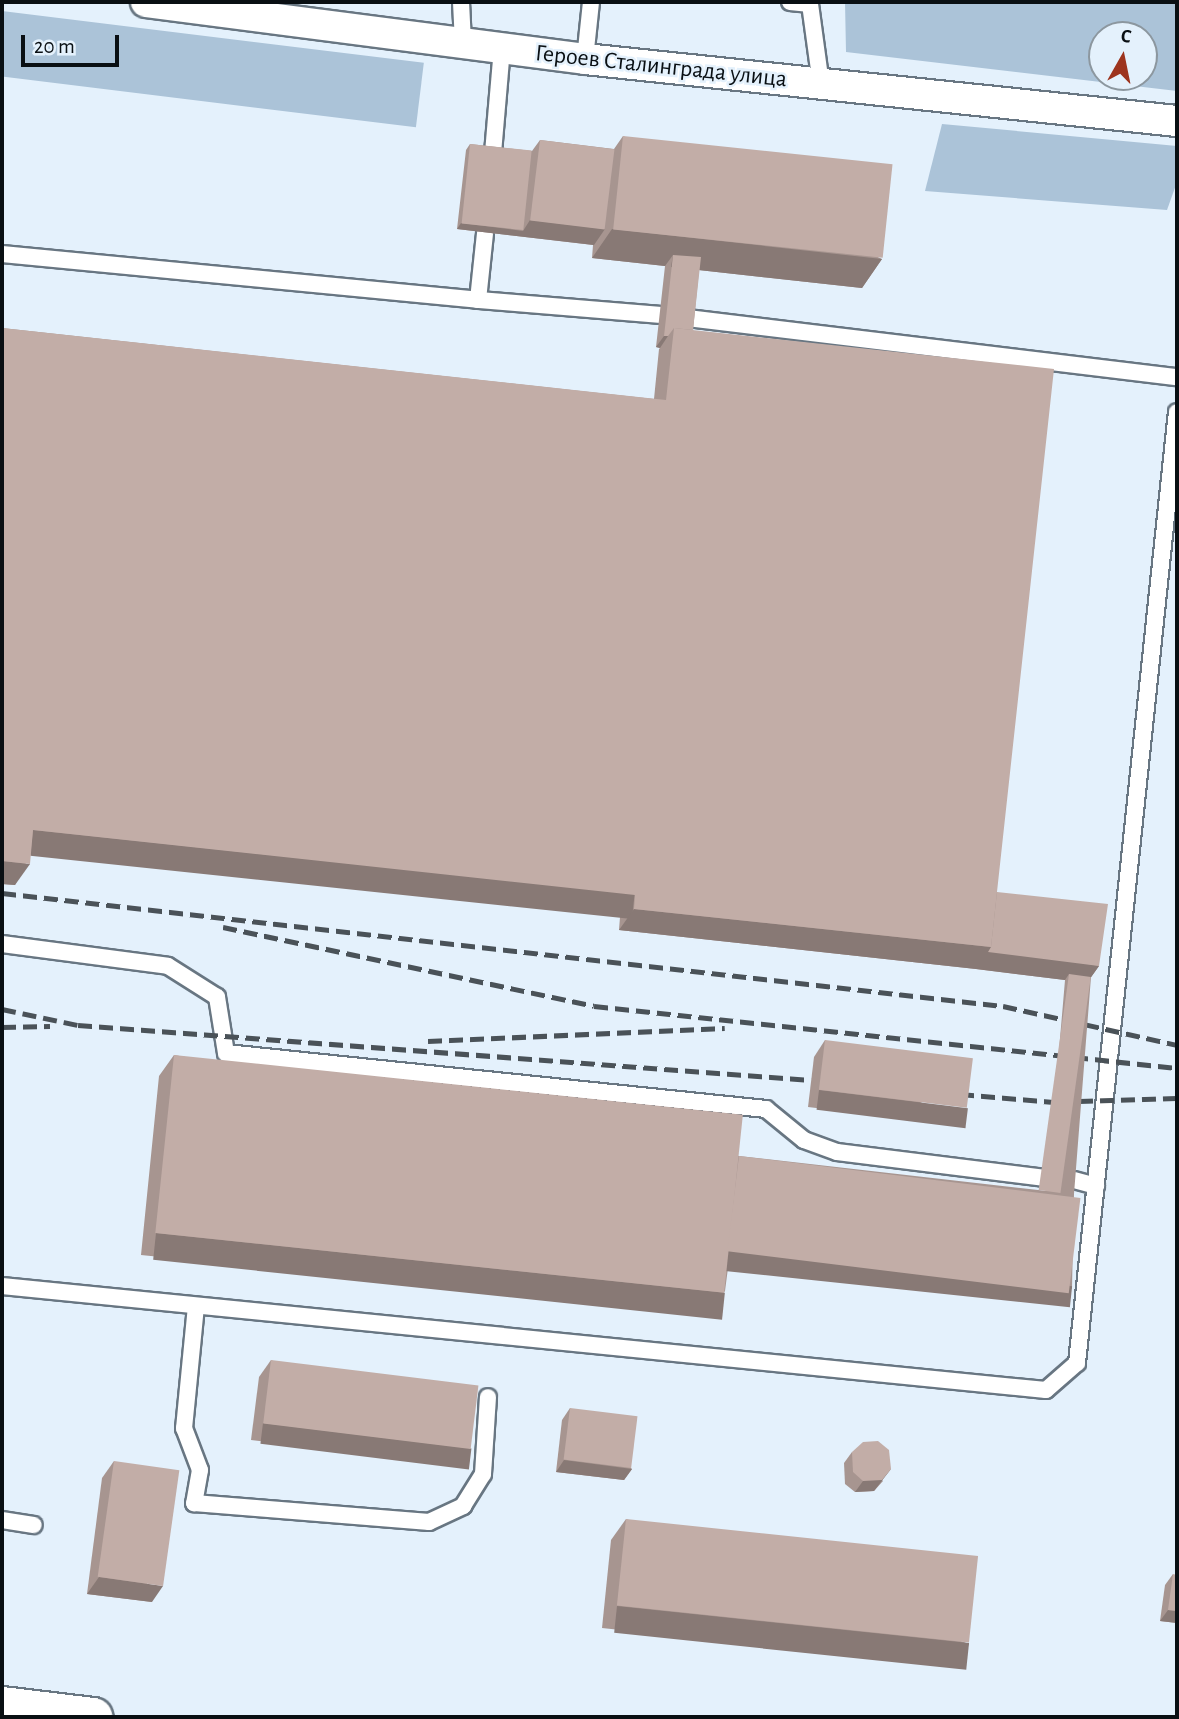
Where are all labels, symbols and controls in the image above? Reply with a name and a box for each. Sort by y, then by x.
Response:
scale bar [24,21,122,65]
north arrow [1088,21,1158,91]
text: С [1119,27,1133,47]
text: 20 m [34,36,75,57]
street label: Героев Сталинграда улица [534,39,788,95]

